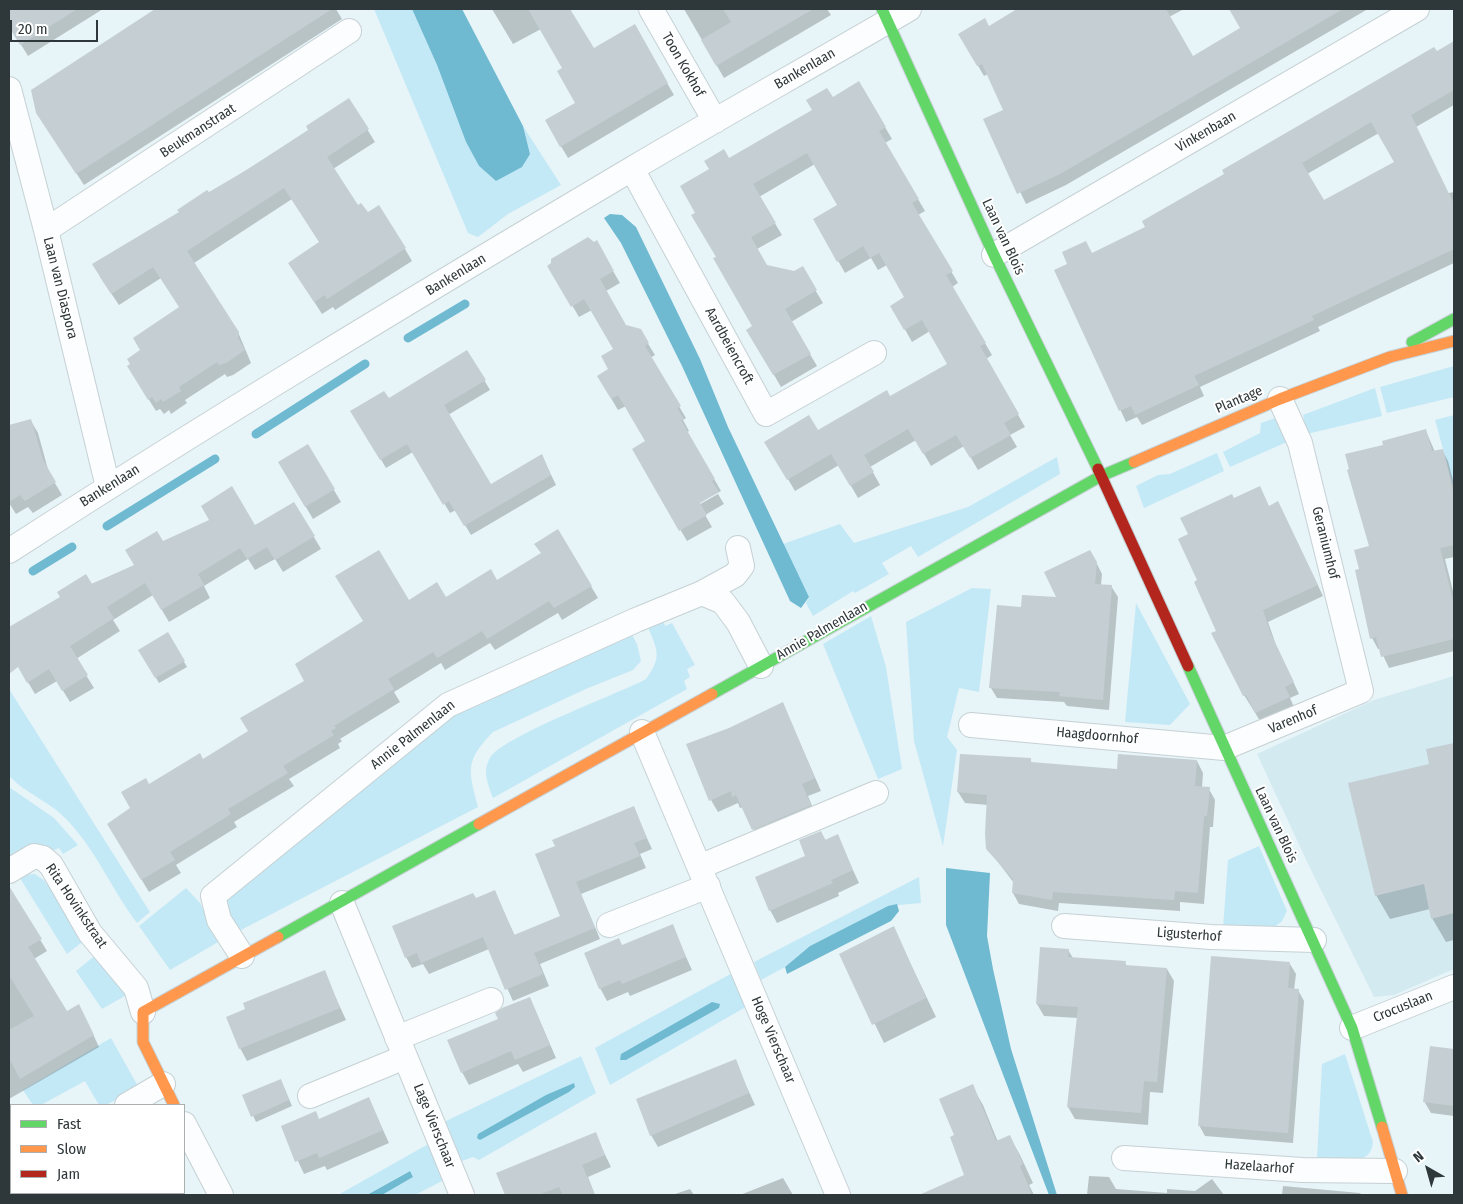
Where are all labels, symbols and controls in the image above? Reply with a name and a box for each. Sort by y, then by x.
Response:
scale bar [12,10,100,42]
text: 20 m [18,20,48,38]
street label: Toon Kokhof [658,30,708,100]
street label: Bankenlaan [772,45,838,93]
street label: Beukmanstraat [157,100,239,162]
street label: Vinkenbaan [1173,108,1239,156]
street label: Laan van Blois [978,196,1028,278]
street label: Laan van Diaspora [39,235,81,341]
street label: Bankenlaan [423,250,489,300]
street label: Aardbeiencroft [701,305,757,387]
street label: Plantage [1213,383,1265,417]
street label: Bankenlaan [77,461,143,511]
street label: Geraniumhof [1308,505,1342,581]
street label: Annie Palmenlaan [773,598,871,664]
street label: Annie Palmenlaan [367,697,459,773]
street label: Varenhof [1266,702,1320,738]
street label: Haagdoornhof [1055,724,1139,748]
street label: Laan van Blois [1251,784,1301,866]
street label: Rita Hovinkstraat [42,861,110,951]
street label: Ligusterhof [1156,924,1222,946]
street label: Crocuslaan [1371,987,1435,1027]
street label: Hoge Vierschaar [747,994,799,1086]
street label: Lage Vierschaar [409,1081,459,1171]
legend [10,1104,185,1194]
text: Fast [57,1115,81,1133]
text: Slow [57,1140,86,1158]
north arrow [1403,1144,1453,1194]
text: N [1410,1148,1427,1166]
street label: Hazelaarhof [1224,1156,1294,1178]
text: Jam [57,1165,80,1183]

